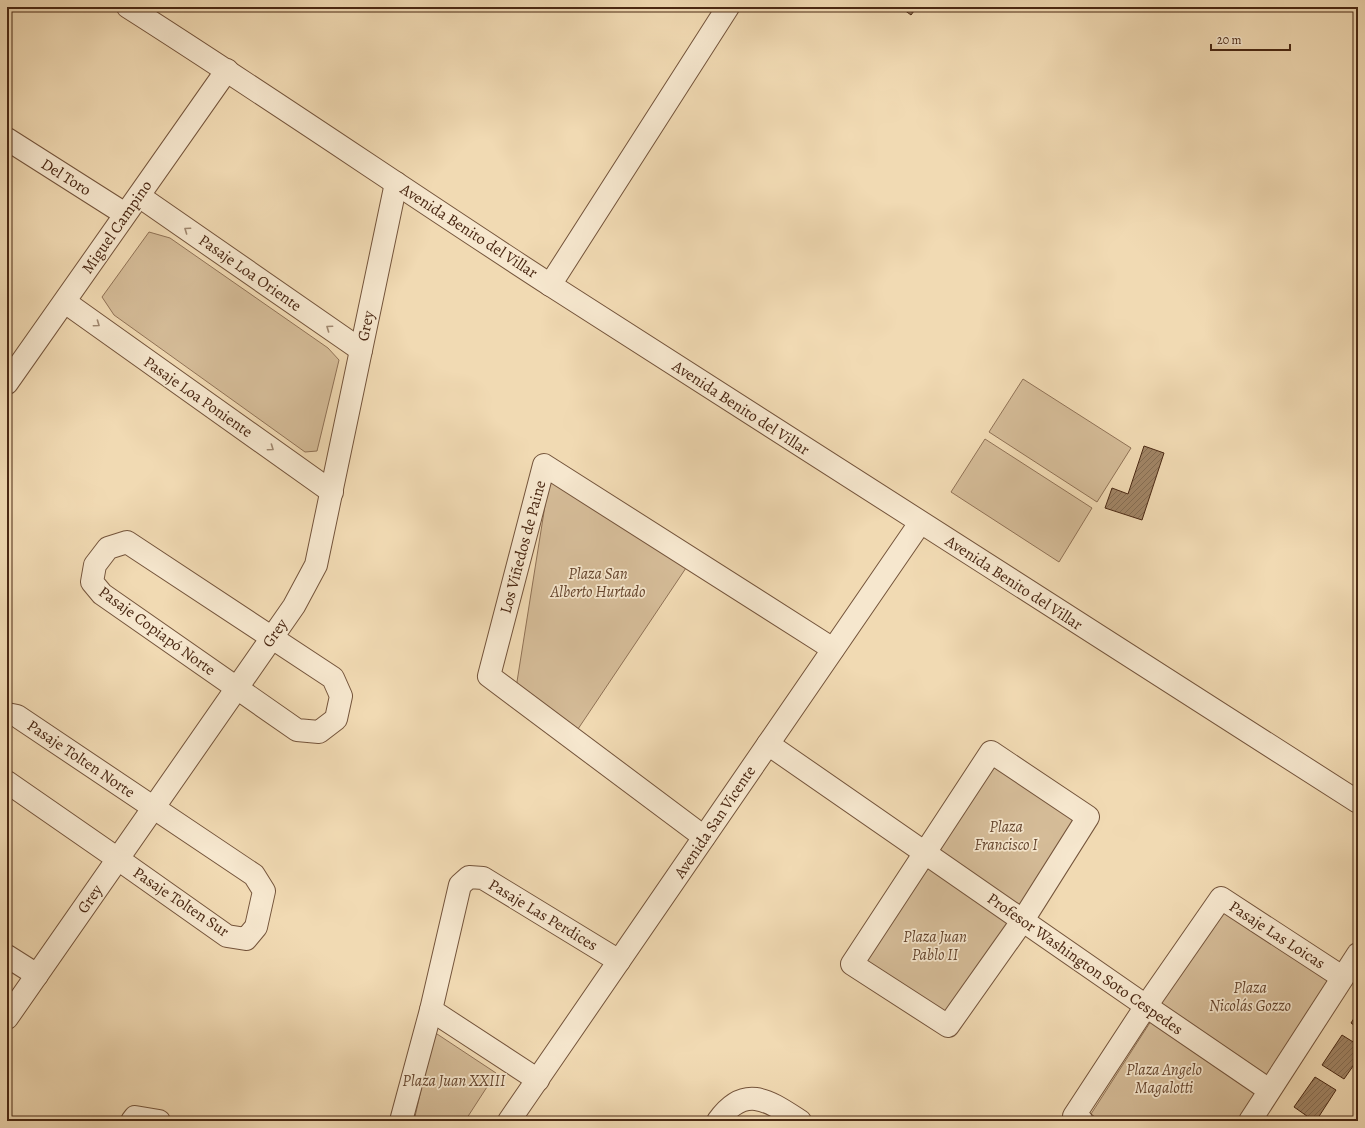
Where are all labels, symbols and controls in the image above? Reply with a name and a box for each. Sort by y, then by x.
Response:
scale bar [1211,26,1290,52]
text: 20 m [1217,32,1241,48]
street label: Del Toro [37,153,95,201]
street label: Miguel Campino [77,176,157,278]
street label: Avenida Benito del Villar [395,178,542,284]
one-way arrow [185,228,192,235]
street label: Pasaje Loa Oriente [194,229,306,317]
street label: Grey [352,308,380,343]
one-way arrow [92,319,99,326]
one-way arrow [326,326,333,333]
street label: Pasaje Loa Poniente [139,351,257,443]
street label: Avenida Benito del Villar [667,355,814,461]
one-way arrow [267,444,274,451]
street label: Los Viñedos de Paine [495,478,551,616]
street label: Avenida Benito del Villar [940,530,1087,636]
park label: Plaza San Alberto Hurtado [550,563,645,603]
street label: Pasaje Copiapó Norte [94,581,220,681]
street label: Grey [257,613,293,652]
street label: Pasaje Tolten Norte [23,715,139,803]
street label: Avenida San Vicente [669,761,761,884]
park label: Plaza Francisco I [974,816,1038,856]
street label: Pasaje Tolten Sur [129,862,233,942]
street label: Pasaje Las Perdices [484,874,602,956]
street label: Grey [72,879,108,918]
street label: Profesor Washington Soto Cespedes [983,888,1187,1040]
street label: Pasaje Las Loicas [1225,896,1329,974]
park label: Plaza Juan Pablo II [903,926,967,966]
park label: Plaza Nicolás Gozzo [1209,977,1291,1017]
park label: Plaza Angelo Magalotti [1126,1059,1202,1099]
park label: Plaza Juan XXIII [402,1070,506,1092]

